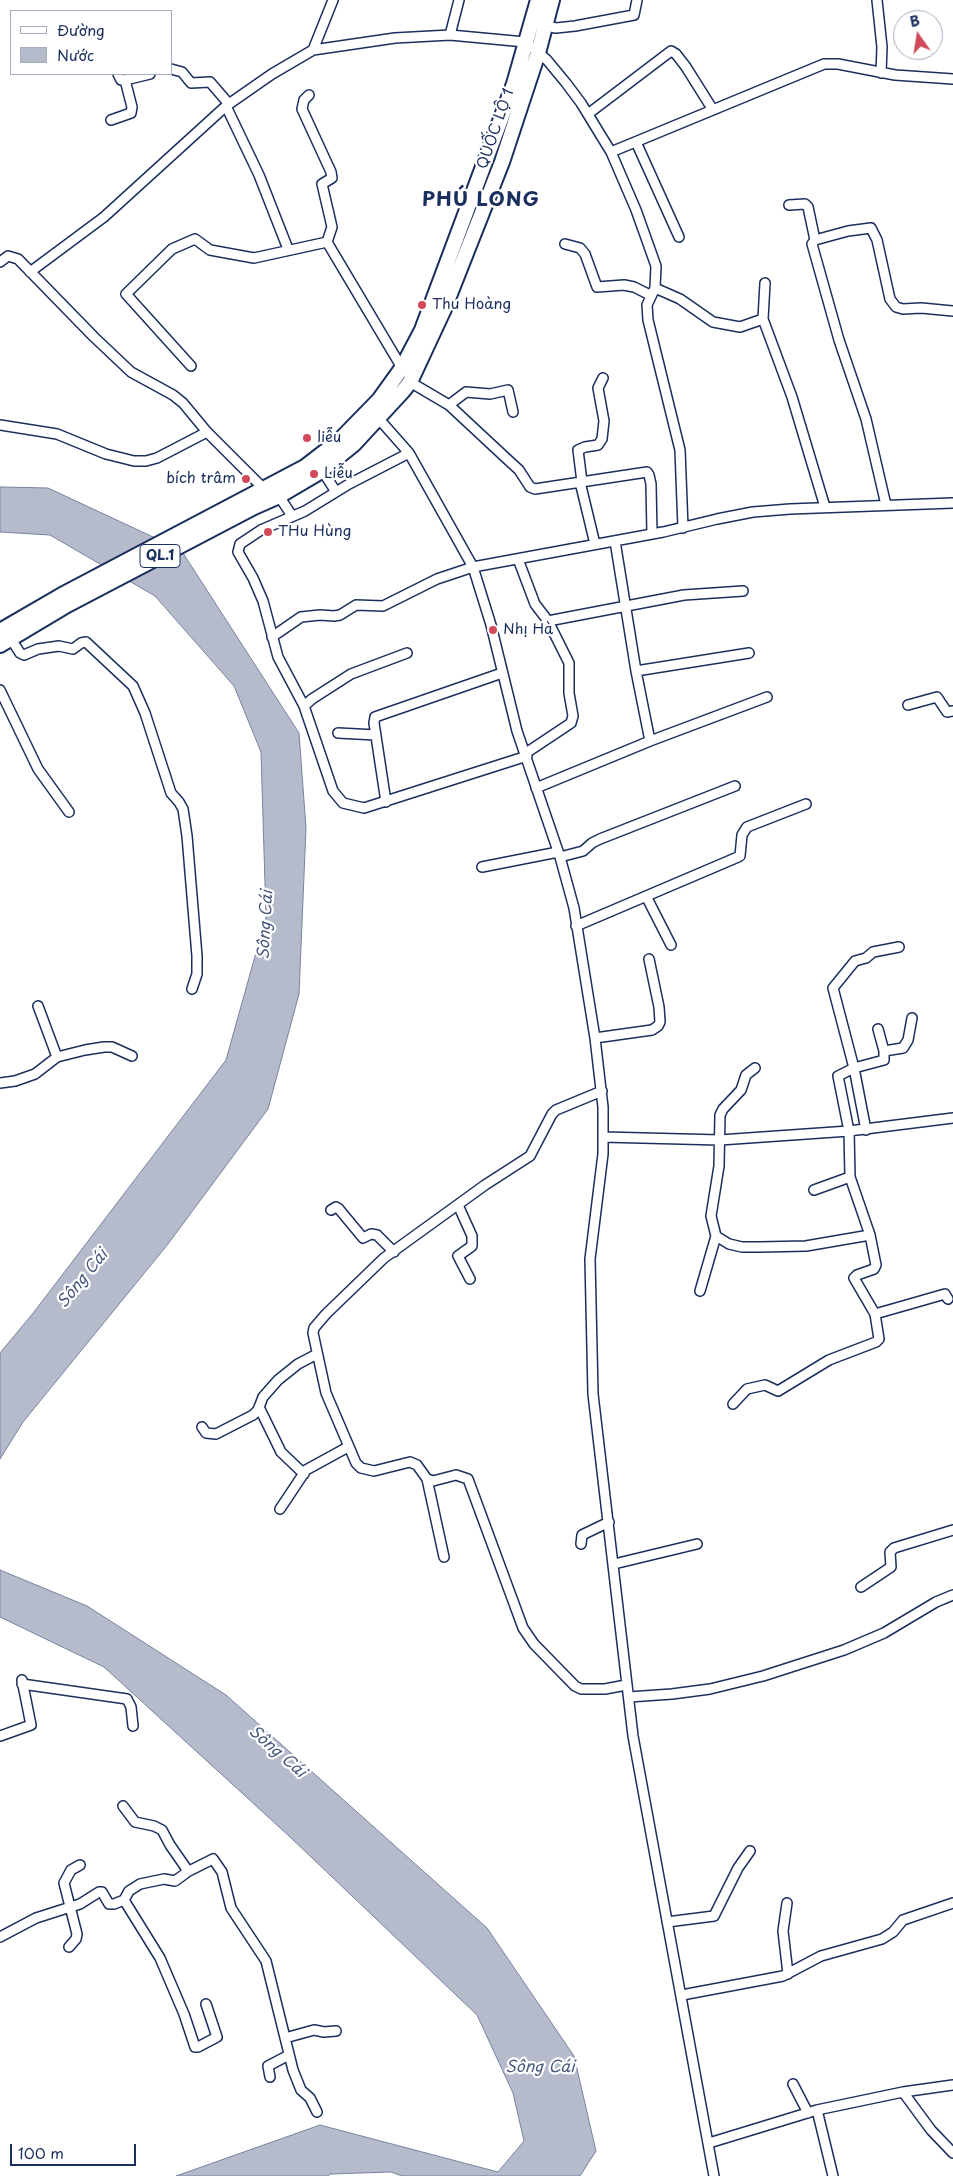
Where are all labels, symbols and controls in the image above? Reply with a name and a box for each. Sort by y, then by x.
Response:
legend [10,10,172,75]
north arrow [893,10,943,60]
text: B [908,10,922,32]
text: Đường [57,18,105,41]
text: Nước [57,43,94,66]
street label: QUỐC LỘ 1 [474,86,518,172]
district label: PHÚ LONG [421,188,541,212]
place label: Thu Hoàng [432,296,511,314]
marker: Thu Hoàng [416,299,428,311]
place label: liễu [317,429,341,447]
marker: liễu [301,432,313,444]
place label: Liễu [324,465,353,483]
marker: Liễu [308,468,320,480]
place label: bích trâm [166,470,236,488]
marker: bích trâm [240,473,252,485]
place label: THu Hùng [278,523,351,541]
marker: THu Hùng [262,526,274,538]
road number: QL.1 [140,544,180,568]
place label: Nhị Hà [503,621,553,639]
marker: Nhị Hà [487,624,499,636]
water label: Sông Cái [255,890,277,960]
water label: Sông Cái [54,1246,112,1312]
water label: Sông Cái [245,1722,309,1782]
water label: Sông Cái [505,2058,575,2078]
scale bar [12,2134,139,2166]
text: 100 m [18,2141,64,2164]

